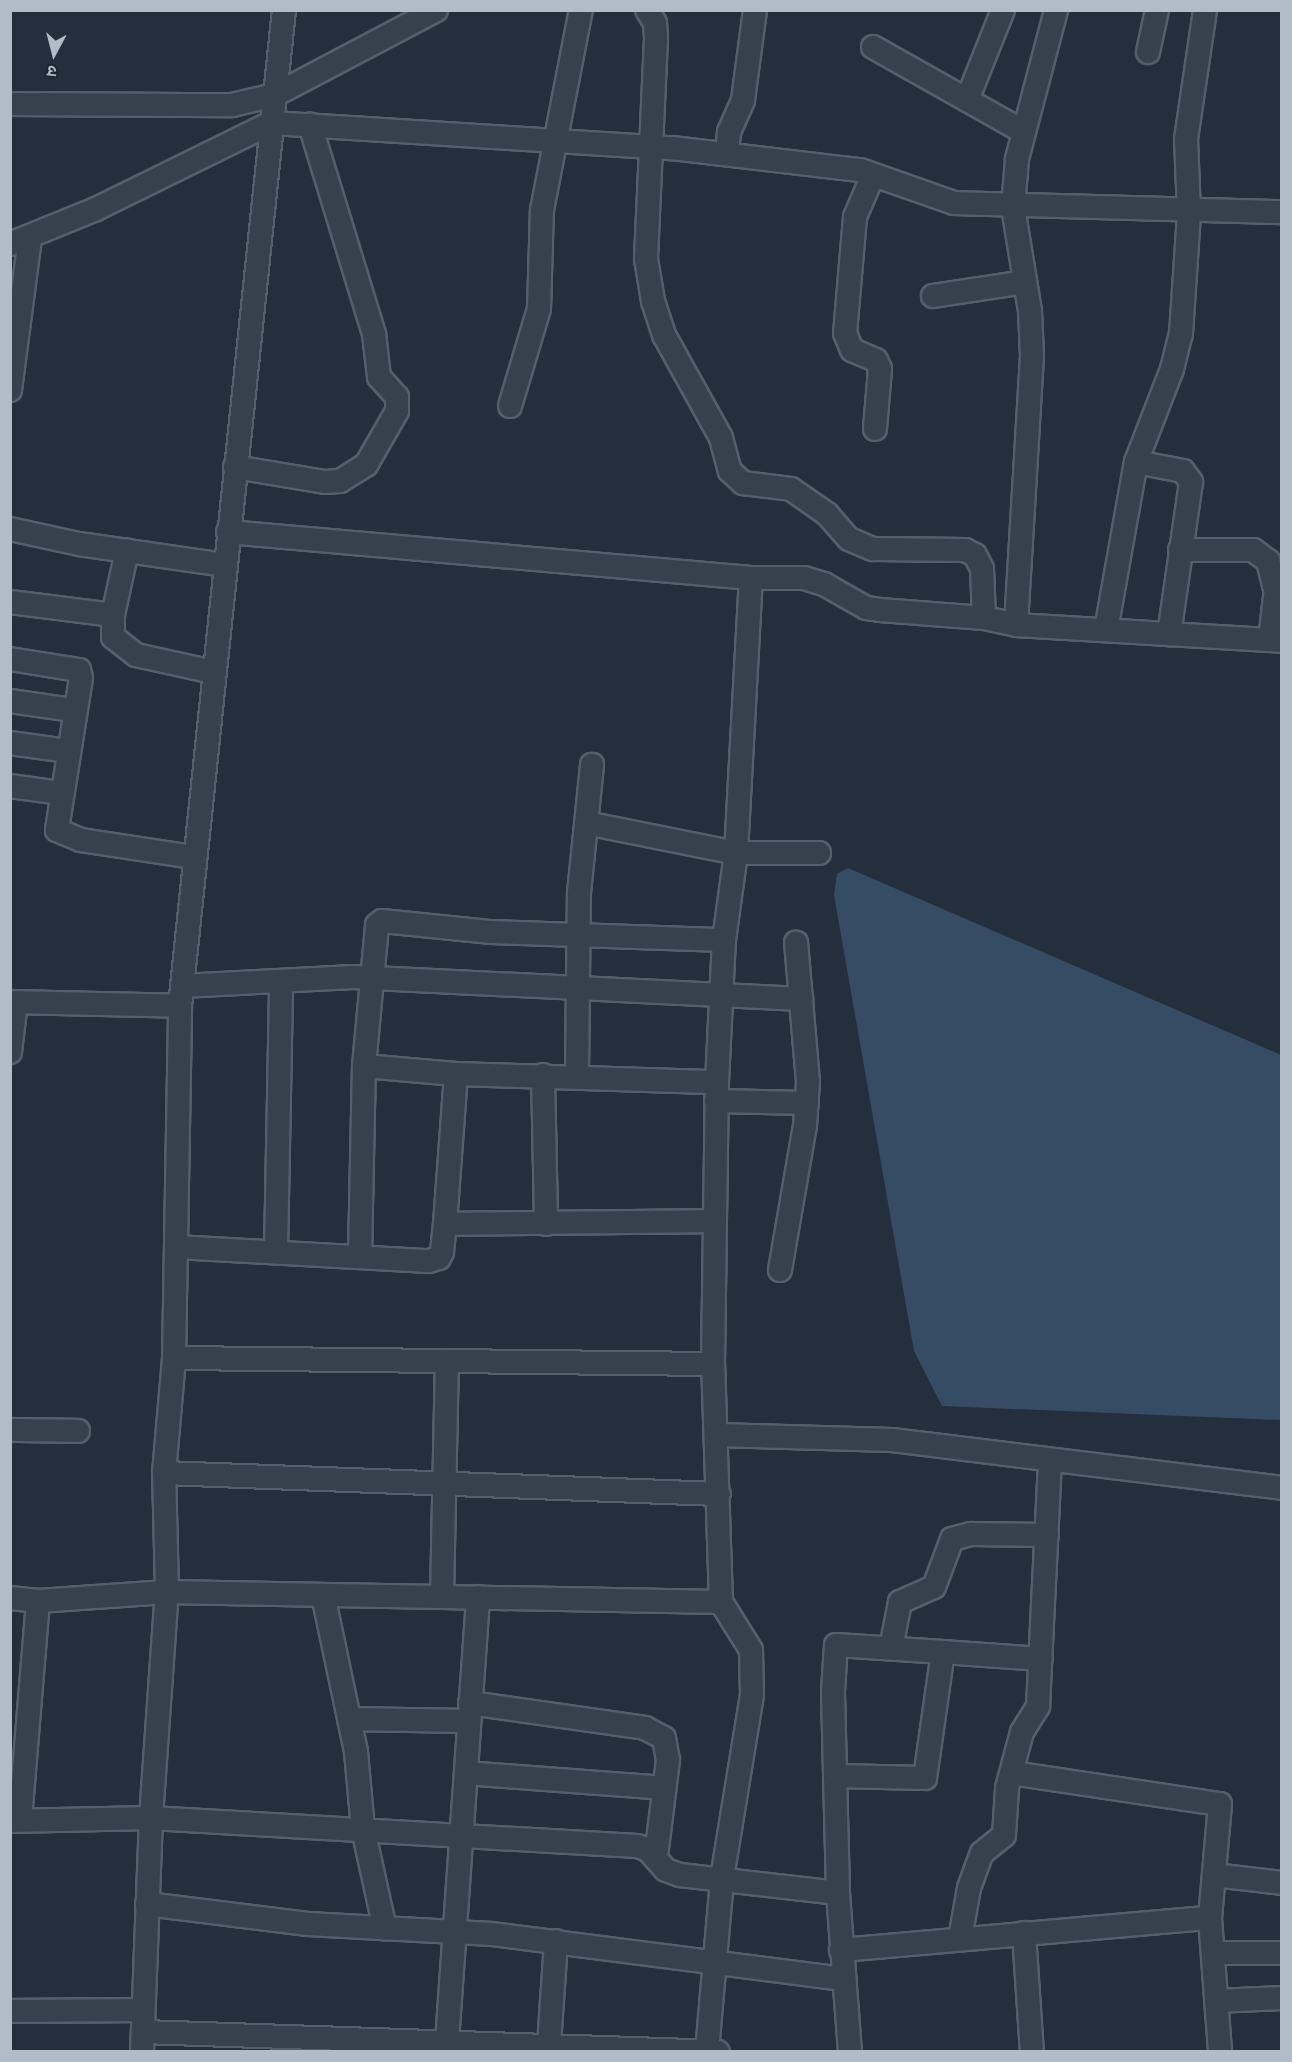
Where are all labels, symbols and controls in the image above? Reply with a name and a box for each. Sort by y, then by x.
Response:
north arrow [24,24,84,84]
text: उ [46,62,58,82]

